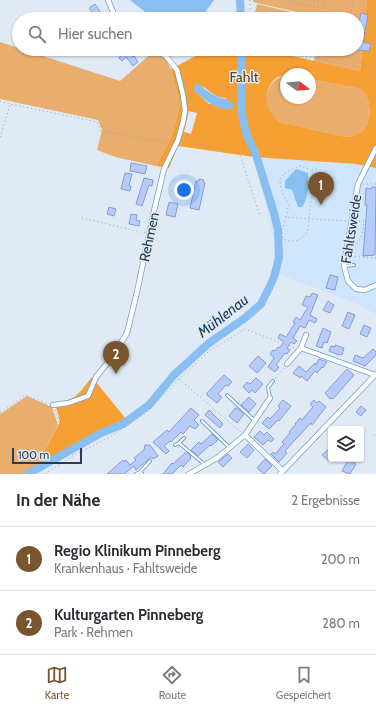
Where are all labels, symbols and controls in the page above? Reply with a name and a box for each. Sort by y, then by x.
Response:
search box [12,12,364,56]
icon: search [26,23,48,45]
text: Hier suchen [58,25,133,43]
park label: Fahlt [230,68,259,86]
north arrow [280,68,316,104]
pin: 1 [308,172,334,205]
your location [174,180,194,200]
street label: Fahltsweide [337,193,365,265]
street label: Rehmen [135,210,163,263]
water label: Mühlenau [193,291,252,342]
pin: 2 [103,341,129,374]
map controls [328,426,364,462]
button: layers [328,426,364,462]
scale bar [12,446,82,465]
text: 100 m [18,448,49,462]
text: In der Nähe [16,490,100,510]
text: 2 Ergebnisse [291,492,360,508]
text: Regio Klinikum Pinneberg [54,542,220,560]
text: 1 [27,551,31,567]
text: 200 m [321,551,360,567]
text: Krankenhaus · Fahltsweide [54,560,198,576]
text: Kulturgarten Pinneberg [54,606,203,624]
text: 2 [26,615,32,631]
text: 280 m [322,615,360,631]
text: Park · Rehmen [54,624,133,640]
tab: Karte [45,664,69,702]
tab: Route [159,664,186,702]
tab: Gespeichert [276,664,331,702]

